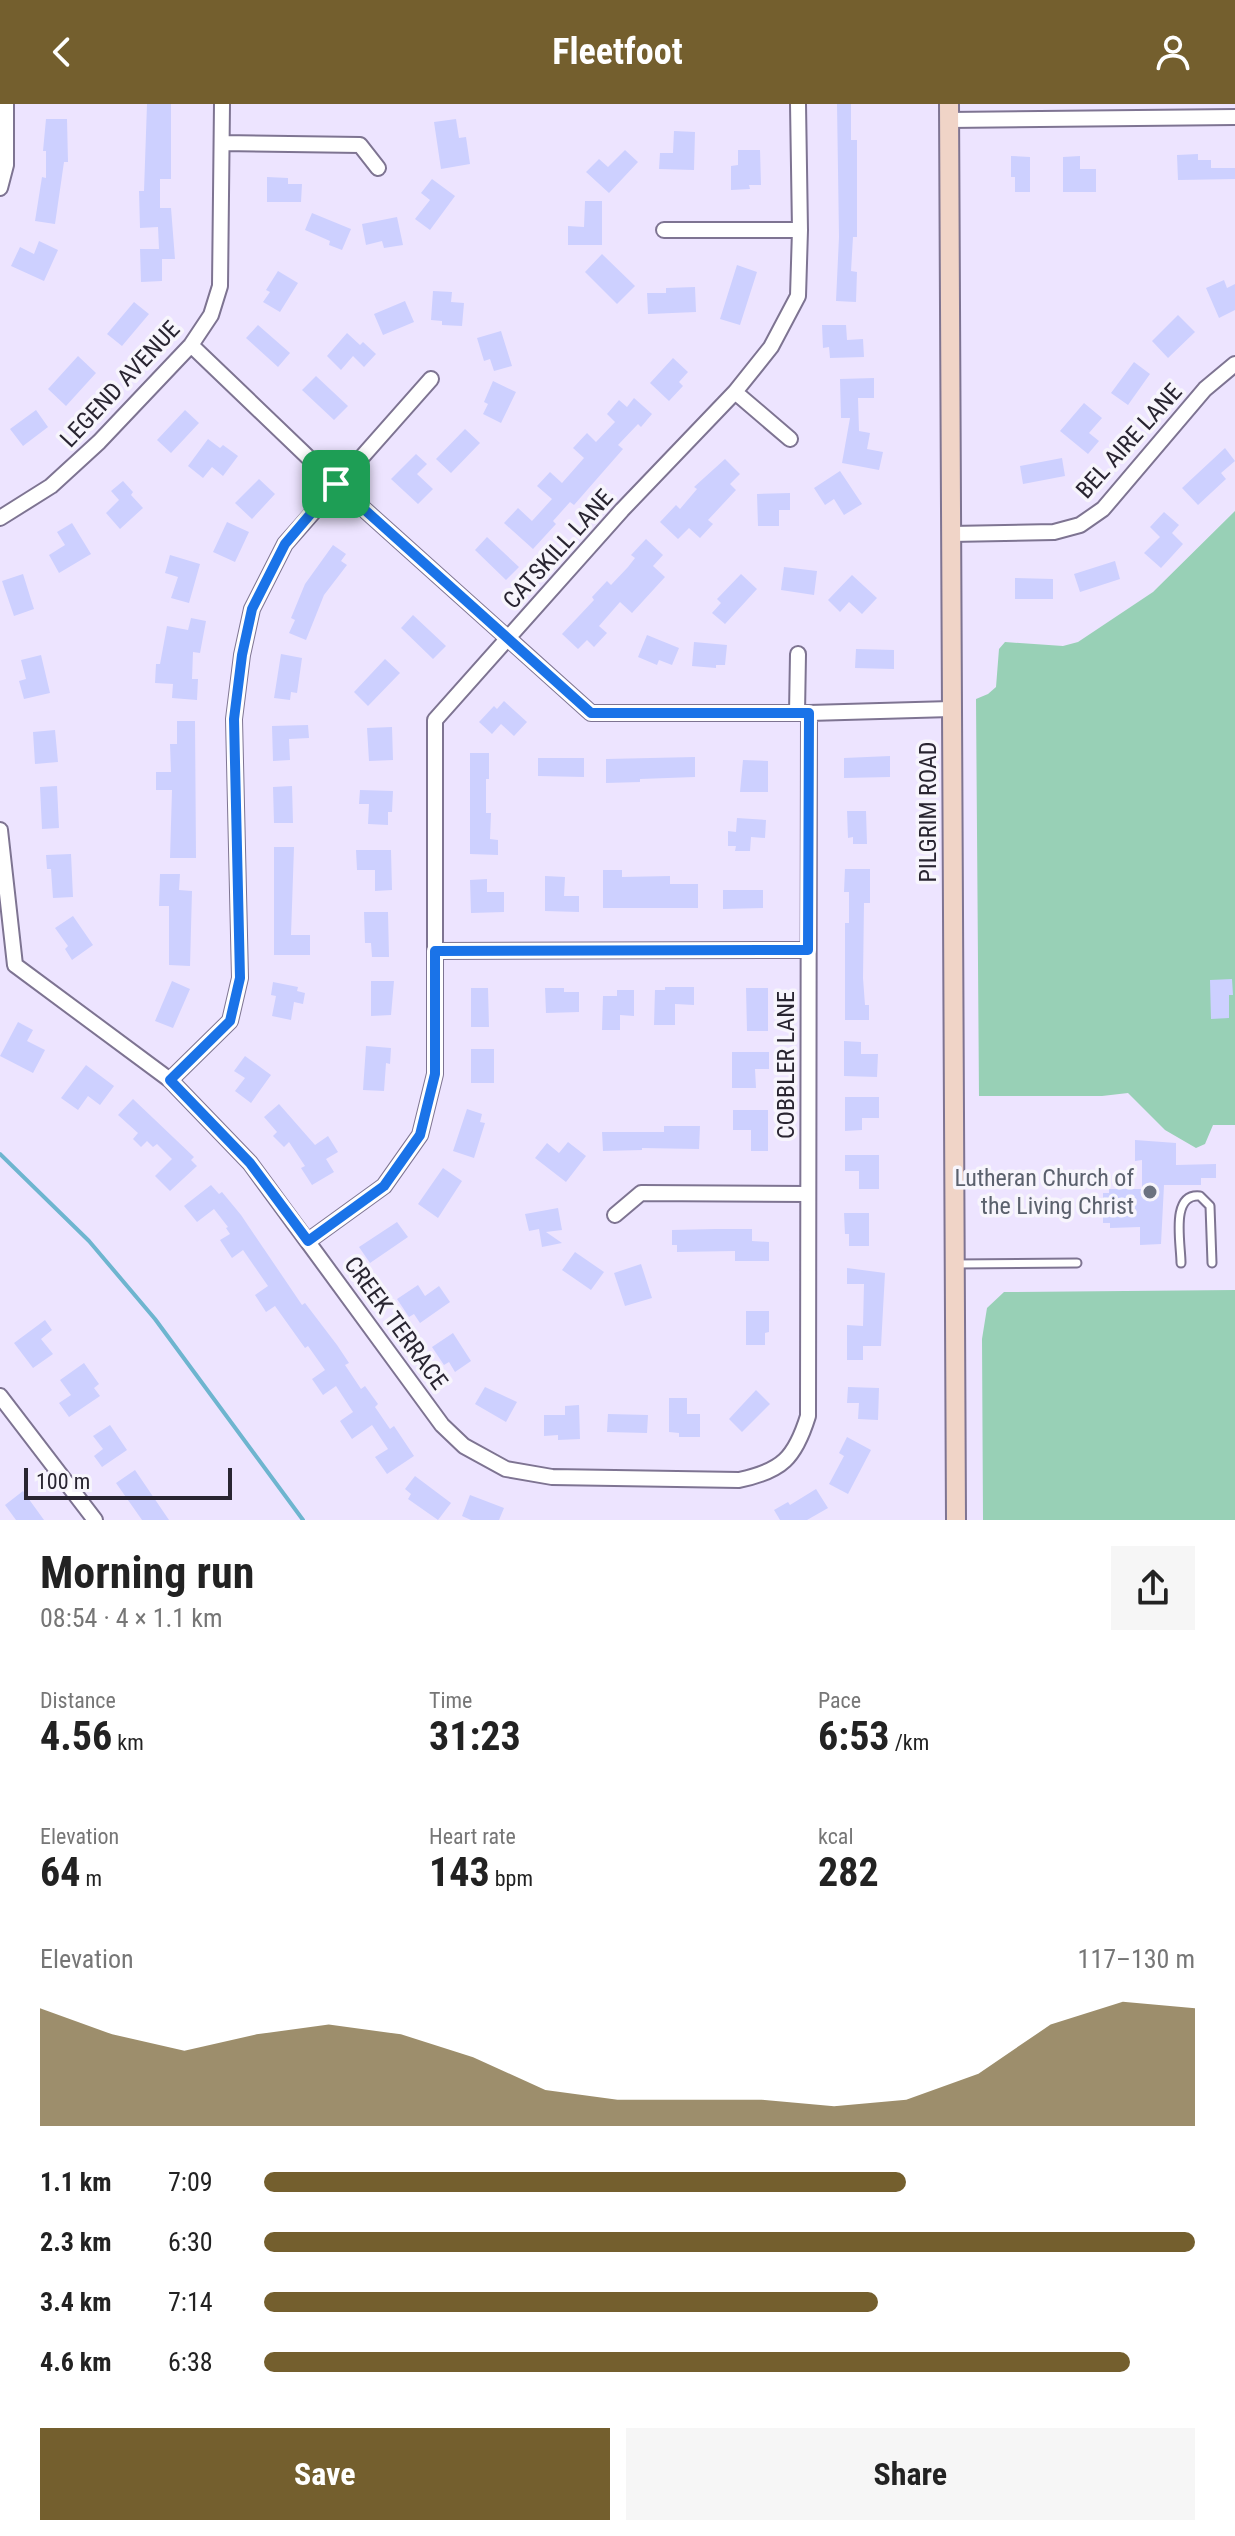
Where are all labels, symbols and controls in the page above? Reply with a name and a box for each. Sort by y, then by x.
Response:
icon: back [40,30,84,74]
icon: person [1151,30,1195,74]
text: Fleetfoot [552,31,683,73]
street label: LEGEND AVENUE [55,315,186,453]
street label: BEL AIRE LANE [1070,378,1188,504]
pin [302,450,370,518]
icon: arrive [314,462,358,506]
street label: CATSKILL LANE [497,484,619,614]
street label: PILGRIM ROAD [914,742,942,882]
street label: COBBLER LANE [772,991,800,1139]
place label: Lutheran Church of the Living Christ [954,1164,1134,1220]
marker: Lutheran Church of the Living Christ [1141,1183,1159,1201]
street label: CREEK TERRACE [338,1251,454,1395]
scale bar [24,1464,232,1500]
text: 100 m [36,1469,90,1494]
button: share [1111,1546,1195,1630]
text: Morning run [40,1547,254,1599]
text: 08:54 · 4 × 1.1 km [40,1603,222,1633]
text: Distance [40,1688,116,1713]
text: Time [429,1688,472,1713]
text: Pace [818,1688,861,1713]
text: 4.56 [40,1713,112,1760]
text: 31:23 [429,1713,521,1760]
text: 6:53 [818,1713,890,1760]
text: km [112,1730,144,1755]
text: /km [890,1730,929,1755]
text: Elevation [40,1824,119,1849]
text: Heart rate [429,1824,516,1849]
text: kcal [818,1824,853,1849]
text: 64 [40,1849,80,1896]
text: 143 [429,1849,490,1896]
text: 282 [818,1849,879,1896]
text: m [80,1866,102,1891]
text: bpm [490,1866,533,1891]
text: Elevation [40,1944,134,1974]
text: 117–130 m [1078,1944,1195,1974]
text: 1.1 km [40,2167,112,2197]
text: 7:09 [168,2167,213,2197]
text: 2.3 km [40,2227,112,2257]
text: 6:30 [168,2227,213,2257]
text: 3.4 km [40,2287,112,2317]
text: 7:14 [168,2287,213,2317]
text: 4.6 km [40,2347,112,2377]
text: 6:38 [168,2347,213,2377]
button: Save [40,2428,610,2520]
button: Share [626,2428,1195,2520]

